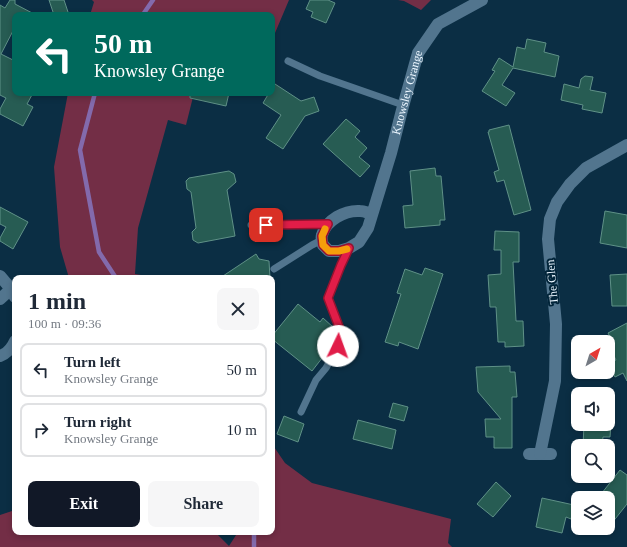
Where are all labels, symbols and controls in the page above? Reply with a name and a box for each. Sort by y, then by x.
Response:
icon: left [28,28,80,80]
text: 50 m [94,28,152,59]
street label: Knowsley Grange [389,49,425,136]
text: Knowsley Grange [94,61,224,81]
pin [249,208,283,242]
icon: arrive [255,214,277,236]
street label: The Glen [543,259,561,305]
text: 1 min [28,288,86,314]
button: close [217,288,259,330]
text: 100 m · 09:36 [28,316,101,331]
position arrow [317,325,359,367]
north arrow [571,335,615,379]
map controls [571,335,615,535]
text: Turn left [64,354,121,370]
icon: left [30,359,52,381]
text: 50 m [227,362,257,378]
text: Knowsley Grange [64,371,158,386]
button: sound [571,387,615,431]
text: Turn right [64,414,131,430]
icon: right [30,419,52,441]
text: 10 m [227,422,257,438]
text: Knowsley Grange [64,431,158,446]
button: search [571,439,615,483]
button: Exit [28,481,140,527]
button: Share [148,481,259,527]
button: layers [571,491,615,535]

